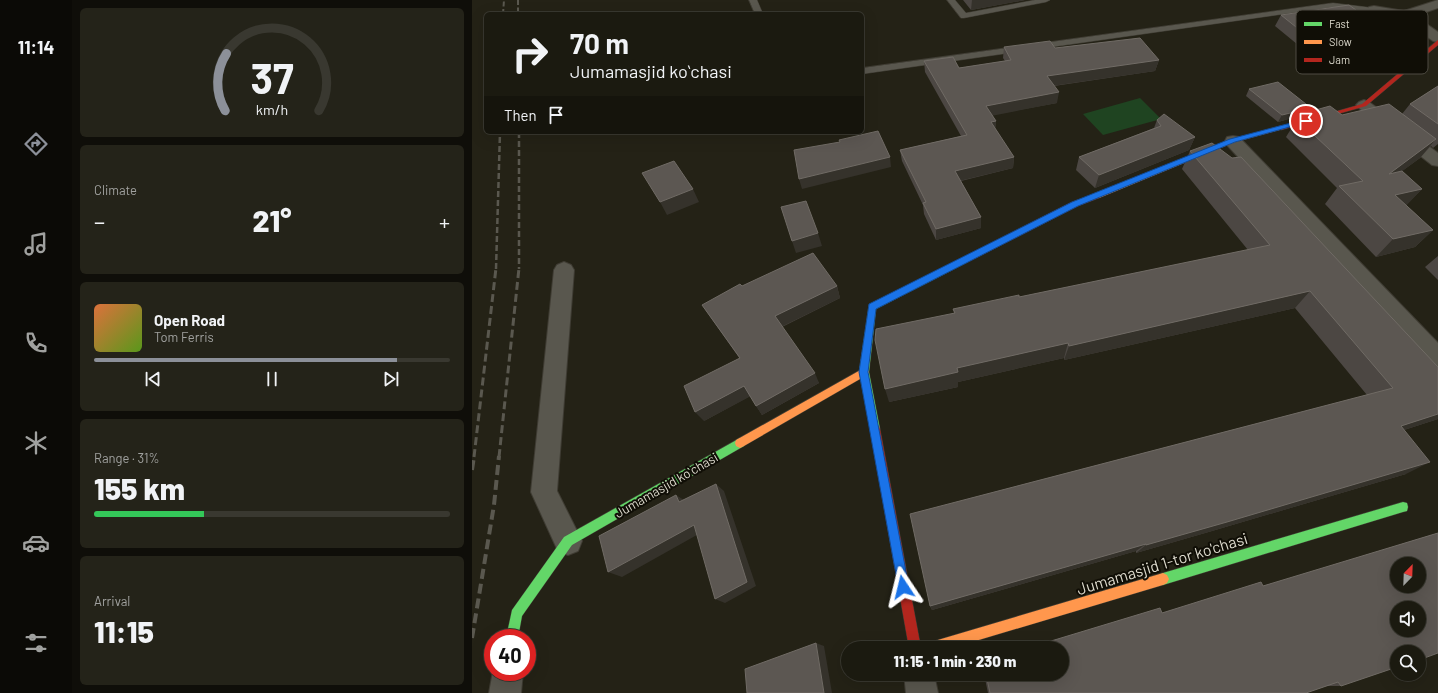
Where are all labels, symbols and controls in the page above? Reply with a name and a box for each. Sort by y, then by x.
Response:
legend [1296,10,1428,74]
text: Fast [1329,17,1350,30]
text: 70 m [570,26,629,60]
icon: right [504,28,556,80]
text: Slow [1329,35,1352,48]
text: 11:14 [18,36,54,58]
text: 37 [250,51,294,101]
text: Jam [1329,53,1350,66]
text: Jumamasjid koʻchasi [570,60,732,82]
text: km/h [256,100,288,117]
icon: arrive [545,104,567,126]
pin [1289,104,1323,138]
text: Then [504,106,537,124]
icon: arrive [1295,110,1317,132]
icon: directions [22,130,50,158]
text: Climate [94,182,137,198]
text: 21° [253,202,291,238]
text: − [94,208,105,234]
text: + [439,208,450,234]
icon: music [22,230,50,258]
text: Open Road [154,311,225,329]
icon: phone [22,329,50,357]
text: Tom Ferris [154,329,214,345]
icon: previous [142,368,164,390]
icon: pause [261,368,283,390]
icon: next [380,368,402,390]
icon: climate [22,429,50,457]
street label: Jumamasjid koʻchasi [611,449,721,521]
text: Range · 31% [94,450,160,466]
text: 155 km [94,470,185,506]
street label: Jumamasjid 1-tor ko'chasi [1074,528,1250,598]
icon: car [22,529,50,557]
north arrow [1390,557,1426,593]
map controls [1390,557,1426,681]
position arrow [882,566,924,608]
text: Arrival [94,593,130,609]
button: sound [1390,601,1426,637]
text: 11:15 [94,613,154,649]
icon: filters [22,629,50,657]
speed limit sign: 40 [484,629,536,681]
button: search [1390,645,1426,681]
text: 11:15 · 1 min · 230 m [894,652,1016,670]

